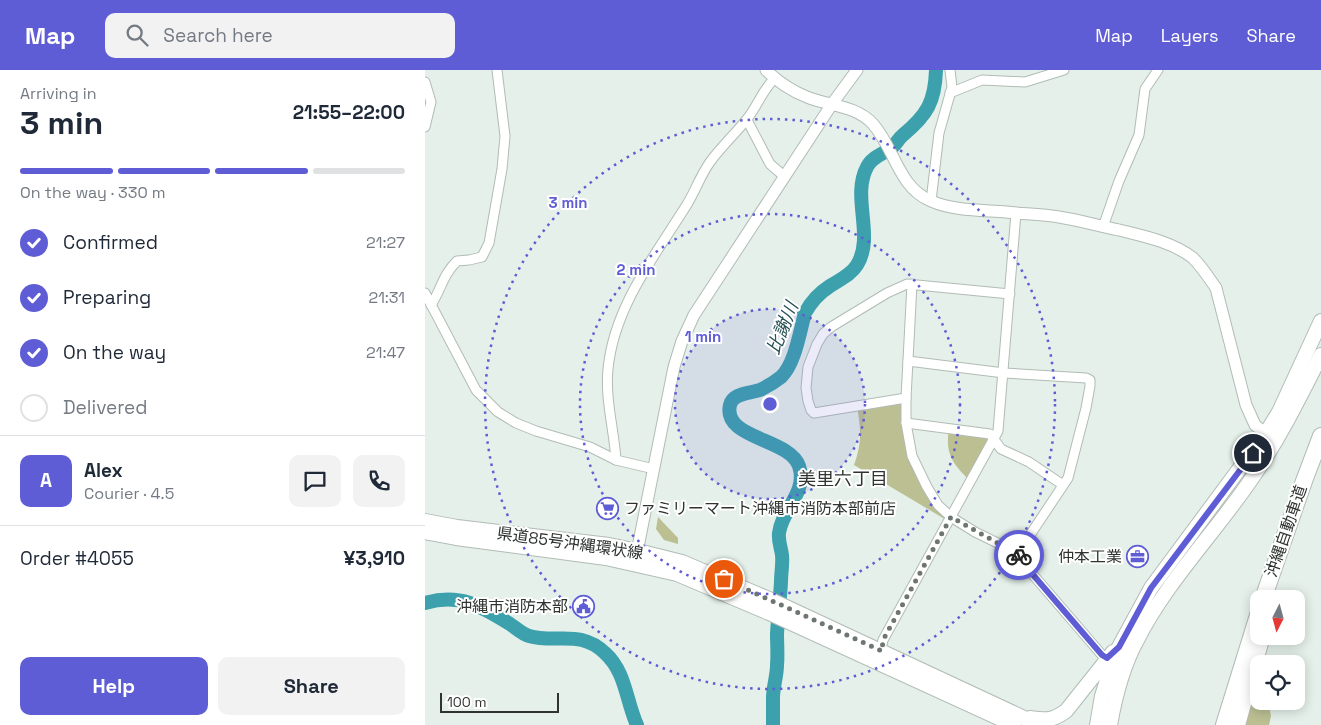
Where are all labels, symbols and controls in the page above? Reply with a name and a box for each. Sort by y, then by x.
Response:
search box [105,13,455,58]
text: Map [25,20,75,51]
icon: search [123,21,151,49]
text: Search here [163,23,273,48]
text: Map [1095,24,1133,47]
text: Layers [1161,24,1218,47]
text: Share [1246,24,1296,47]
text: Arriving in [20,83,97,104]
text: 21:55–22:00 [293,100,405,125]
text: 3 min [20,103,103,143]
text: On the way · 330 m [20,182,166,203]
text: 3 min [549,193,587,212]
icon: check [20,229,48,257]
text: Confirmed [63,230,158,255]
text: 21:27 [366,232,405,253]
text: 2 min [617,260,655,279]
icon: check [20,284,48,312]
text: Preparing [63,285,151,310]
text: 21:31 [368,287,405,308]
water label: 比謝川 [761,297,804,357]
text: 1 min [685,327,721,346]
icon: check [20,339,48,367]
text: On the way [63,340,166,365]
text: 21:47 [366,342,405,363]
text: Delivered [63,395,148,420]
centre of rings [761,395,779,413]
pin [1232,432,1274,474]
icon: home [1239,439,1267,467]
button: chat [289,455,341,507]
button: phone [353,455,405,507]
text: Alex [84,458,123,483]
district label: 美里六丁目 [798,467,888,490]
text: A [40,468,52,493]
street label: 沖縄自動車道 [1260,482,1312,580]
text: Courier · 4.5 [84,483,174,504]
supermarket icon: ファミリーマート沖縄市消防本部前店 [596,496,620,520]
place label: ファミリーマート沖縄市消防本部前店 [624,498,896,519]
street label: 県道85号沖縄環状線 [495,522,645,564]
courier [994,530,1044,580]
icon: bike [1005,541,1033,569]
office icon: 仲本工業 [1126,544,1150,568]
text: Order #4055 [20,546,134,571]
text: ¥3,910 [343,546,405,571]
place label: 仲本工業 [1058,546,1122,567]
pin [703,558,745,600]
icon: bag [710,565,738,593]
north arrow [1250,590,1305,645]
map controls [1250,590,1305,710]
public building icon: 沖縄市消防本部 [572,594,596,618]
place label: 沖縄市消防本部 [456,596,568,617]
button: locate [1250,655,1305,710]
button: Help [20,657,208,715]
button: Share [218,657,405,715]
scale bar [440,690,559,713]
text: 100 m [447,693,486,711]

